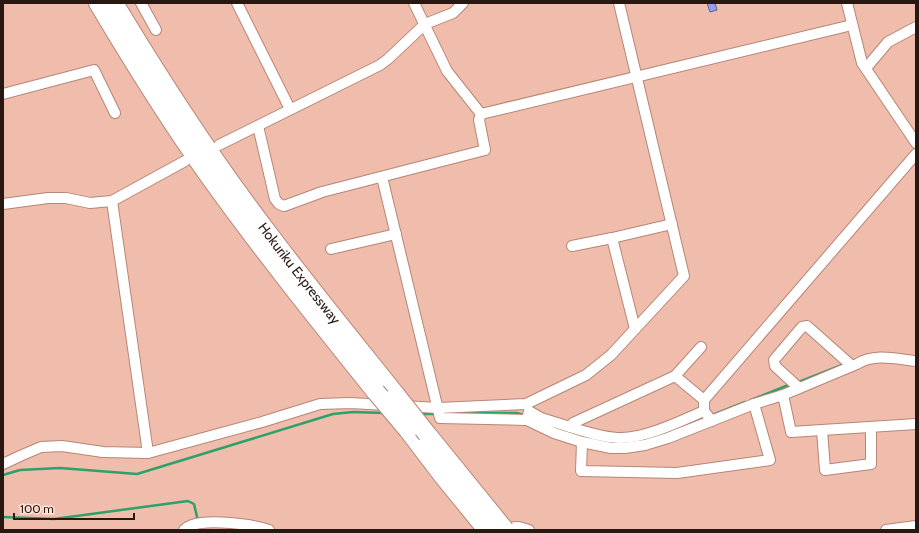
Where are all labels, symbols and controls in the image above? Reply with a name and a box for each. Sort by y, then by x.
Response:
street label: Hokuriku Expressway [254,219,345,328]
scale bar [14,495,134,521]
text: 100 m [20,501,54,516]

